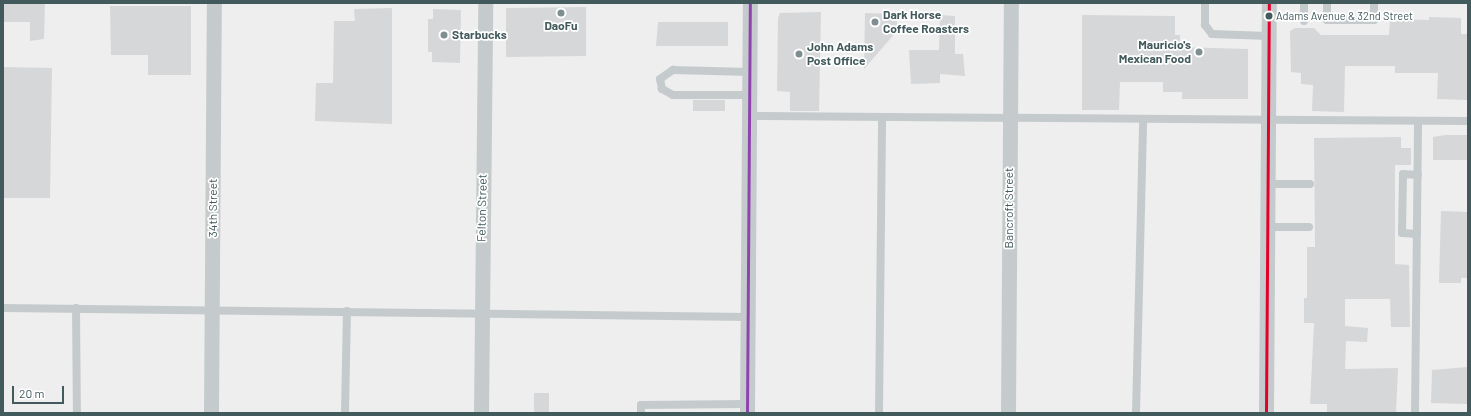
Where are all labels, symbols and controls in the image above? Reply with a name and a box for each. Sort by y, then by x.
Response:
marker: DaoFu [556,8,566,18]
place label: Dark Horse Coffee Roasters [883,8,969,36]
place label: Adams Avenue & 32nd Street [1276,9,1413,23]
marker: Adams Avenue & 32nd Street [1264,11,1274,21]
marker: Dark Horse Coffee Roasters [870,17,880,27]
place label: DaoFu [544,19,578,33]
place label: Starbucks [452,28,507,42]
marker: Starbucks [439,30,449,40]
place label: Mauricio's Mexican Food [1119,38,1191,66]
place label: John Adams Post Office [807,40,873,68]
marker: Mauricio's Mexican Food [1194,47,1204,57]
marker: John Adams Post Office [794,49,804,59]
street label: Bancroft Street [1002,168,1016,248]
street label: Felton Street [474,174,490,242]
street label: 34th Street [206,179,220,237]
scale bar [14,378,66,404]
text: 20 m [19,386,45,400]

